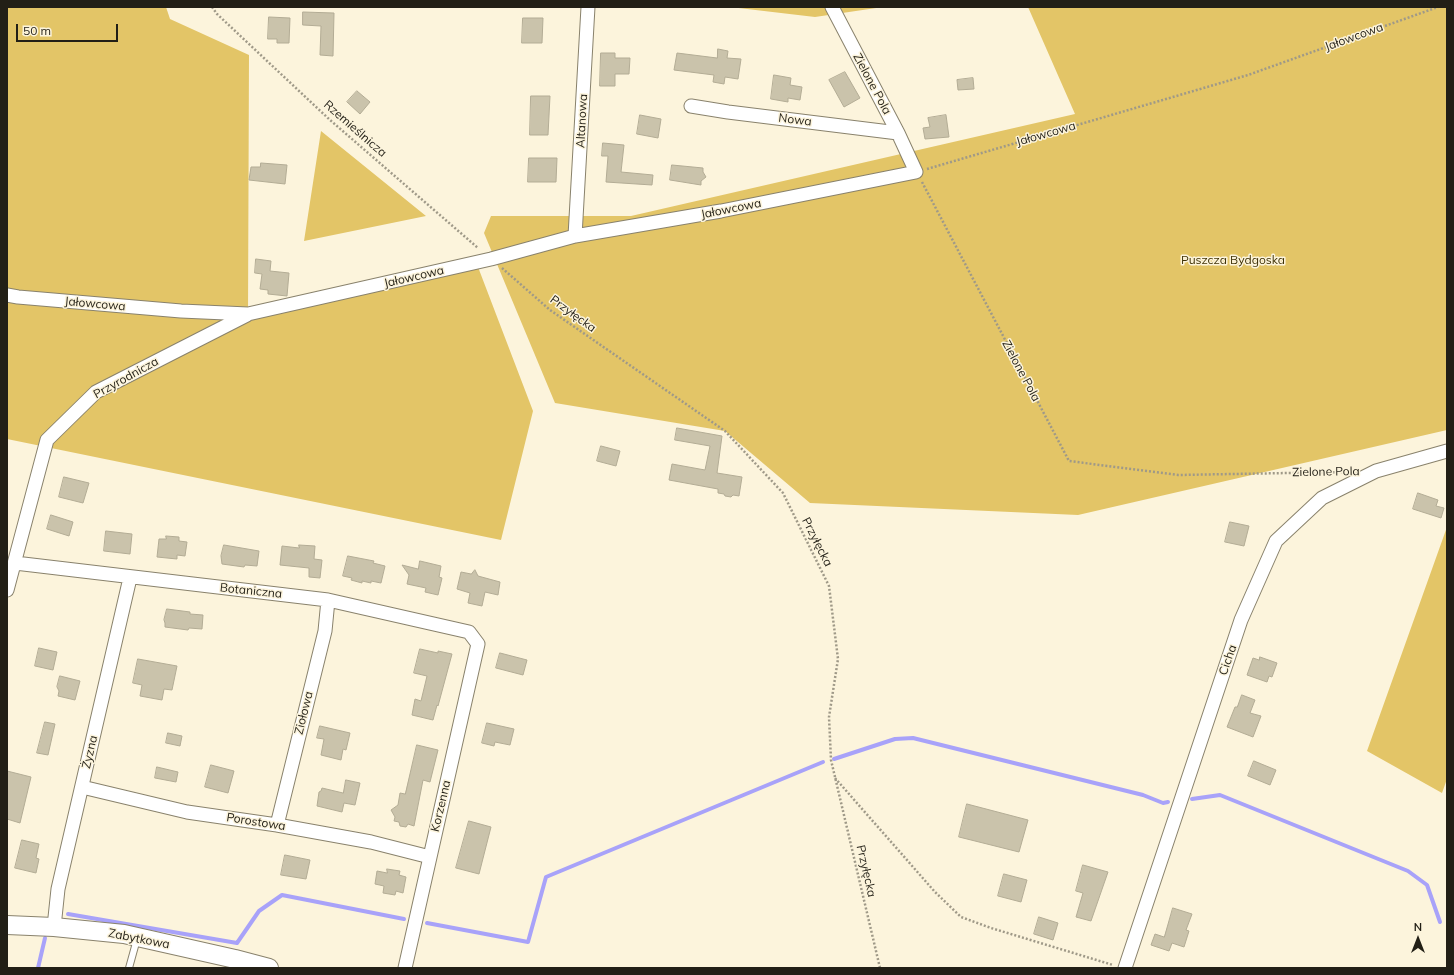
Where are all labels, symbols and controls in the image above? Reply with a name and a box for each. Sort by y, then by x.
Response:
scale bar [18,16,120,42]
street label: Jałowcowa [1323,20,1385,54]
text: 50 m [23,23,51,38]
street label: Zielone Pola [850,51,894,117]
street label: Altanowa [573,93,591,149]
street label: Rzemieślnicza [321,98,389,160]
street label: Nowa [778,111,812,129]
street label: Jałowcowa [1015,119,1077,149]
street label: Jałowcowa [700,196,762,222]
park label: Puszcza Bydgoska [1181,253,1285,267]
street label: Jałowcowa [383,263,445,291]
street label: Przyłęcka [547,293,599,335]
street label: Jałowcowa [64,294,126,314]
street label: Zielone Pola [999,338,1043,404]
street label: Przyrodnicza [91,354,161,402]
street label: Zielone Pola [1292,464,1360,480]
street label: Przyłęcka [799,515,835,569]
street label: Botaniczna [219,581,283,601]
street label: Cicha [1216,643,1240,677]
street label: Ziołowa [292,690,316,736]
street label: Żyzna [79,734,101,770]
street label: Korzenna [428,779,454,833]
street label: Porostowa [225,810,287,834]
street label: Przyłęcka [853,843,879,899]
north arrow [1398,919,1438,959]
text: N [1414,920,1422,934]
street label: Zabytkowa [107,926,171,952]

